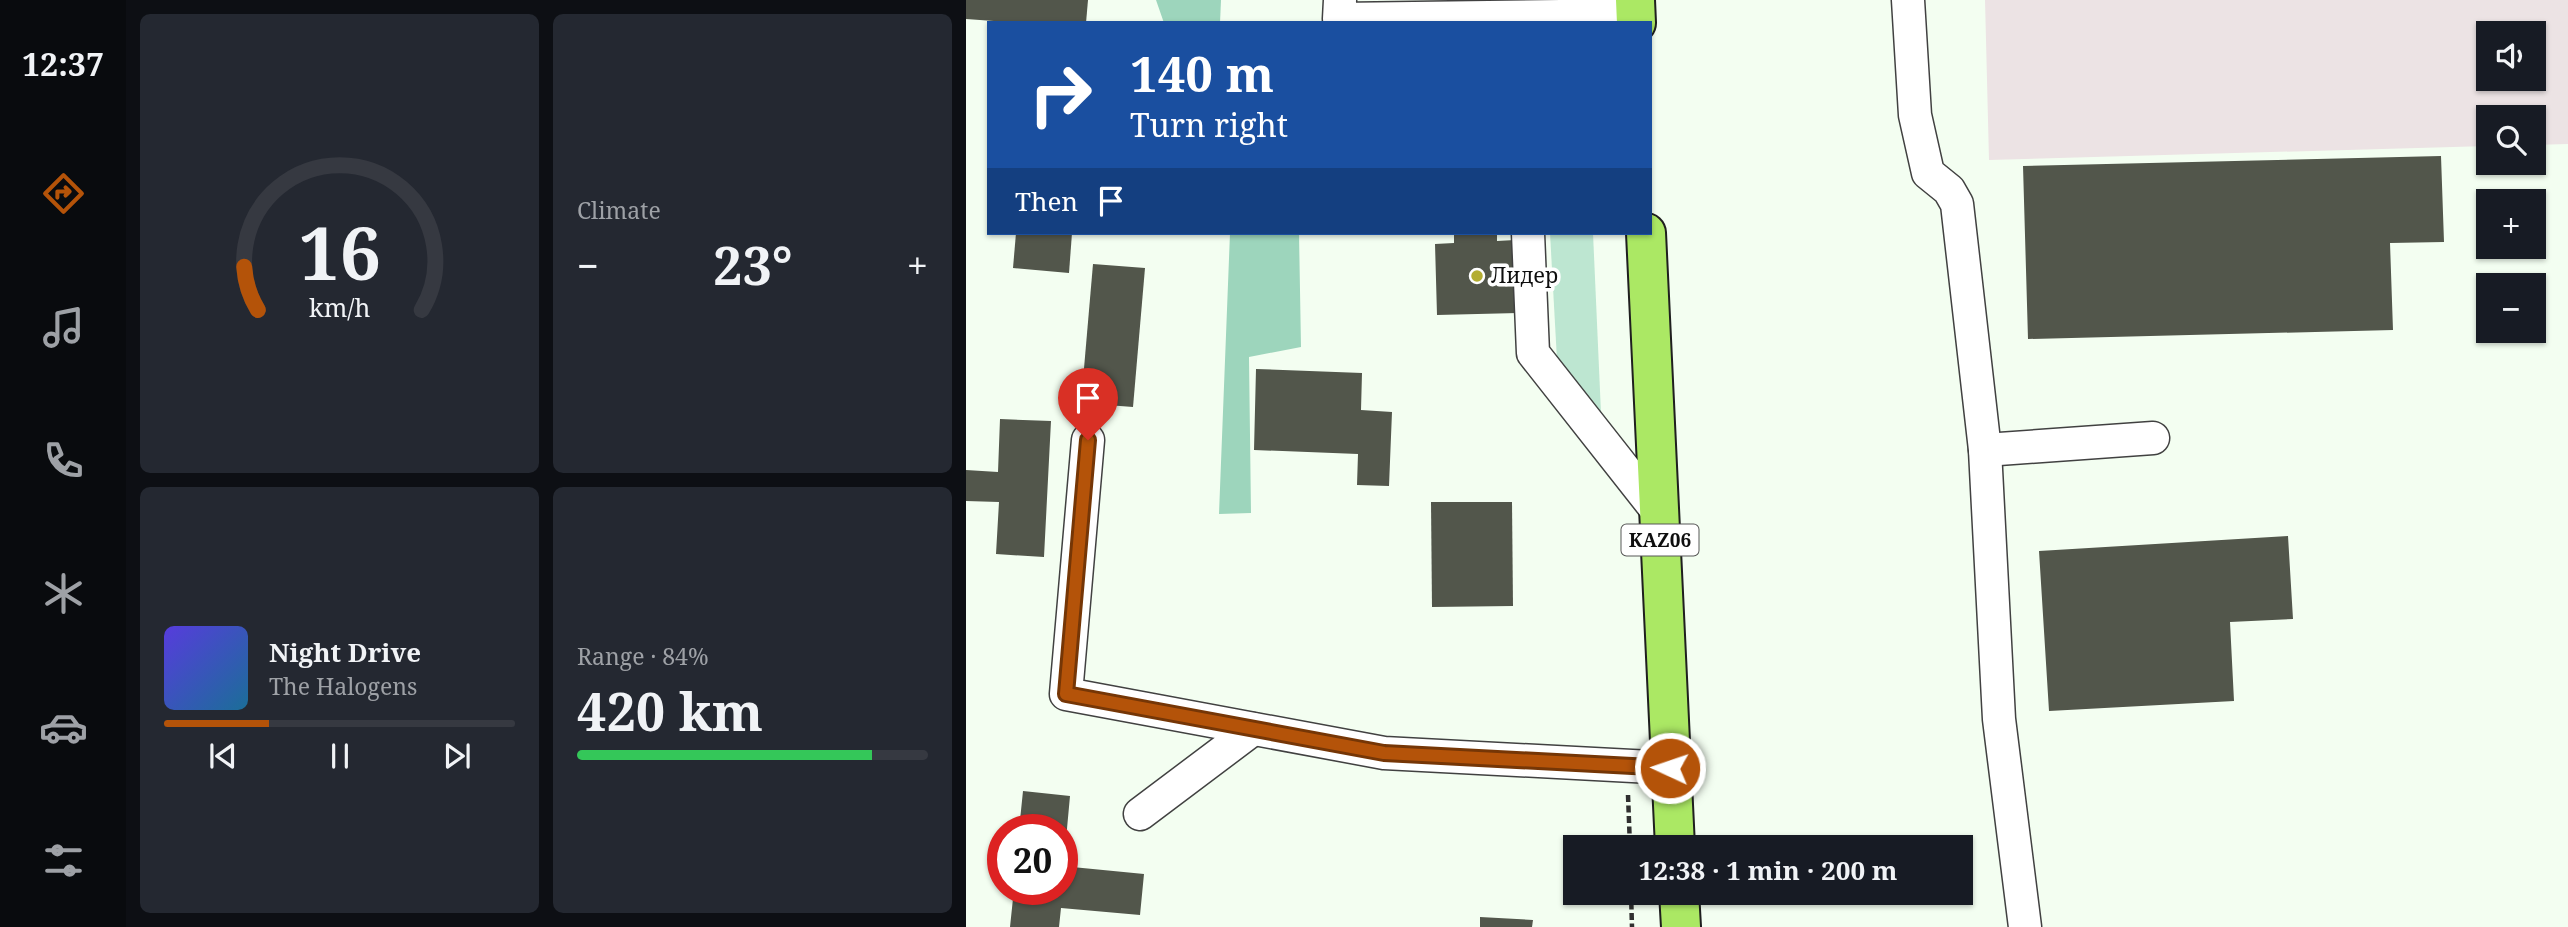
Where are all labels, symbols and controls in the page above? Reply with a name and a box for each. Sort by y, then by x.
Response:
map controls [2476,21,2546,343]
button: sound [2476,21,2546,91]
text: 140 m [1130,40,1274,106]
text: 12:37 [22,42,104,85]
icon: right [1015,49,1106,140]
text: Turn right [1130,103,1288,146]
button: search [2476,105,2546,175]
icon: directions [39,169,88,218]
icon: arrive [1092,182,1130,220]
text: Then [1015,183,1078,219]
button: + [2476,189,2546,259]
text: Climate [577,194,661,226]
text: 16 [298,202,381,301]
text: 23° [713,229,793,300]
text: − [577,239,599,291]
text: + [907,239,928,291]
place label: Лидер [1491,261,1558,289]
marker: Лидер [1469,268,1485,284]
button: − [2476,273,2546,343]
text: km/h [309,289,370,323]
icon: music [39,303,88,352]
pin [1058,368,1118,440]
icon: arrive [1069,379,1107,417]
icon: phone [39,436,88,485]
road number: KАZ06 [1622,524,1698,555]
icon: climate [39,569,88,618]
text: Night Drive [269,634,421,670]
text: Range · 84% [577,640,709,672]
text: The Halogens [269,670,417,702]
text: 420 km [577,675,763,746]
icon: car [39,703,88,752]
position arrow [1633,731,1707,805]
icon: previous [204,737,242,775]
icon: pause [321,737,359,775]
icon: next [438,737,476,775]
speed limit sign: 20 [987,814,1078,905]
icon: filters [39,836,88,885]
text: 12:38 · 1 min · 200 m [1638,852,1898,888]

